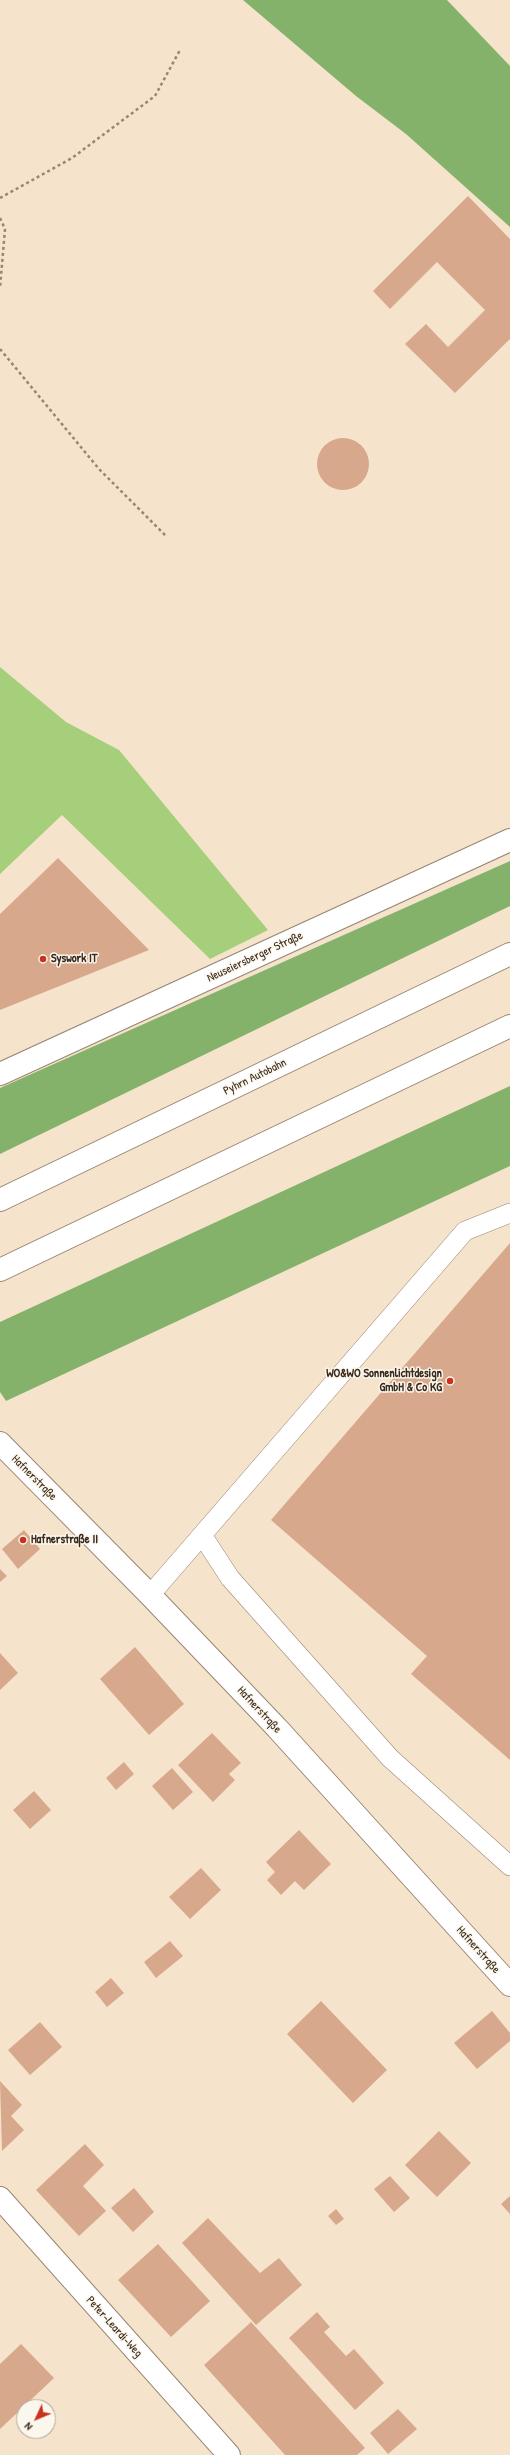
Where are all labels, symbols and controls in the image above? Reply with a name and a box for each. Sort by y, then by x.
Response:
street label: Neuseiersberger Straße [205,929,305,985]
place label: Syswork IT [51,952,97,966]
marker: Syswork IT [38,954,48,964]
street label: Pyhrn Autobahn [221,1056,289,1098]
place label: WO&WO Sonnenlichtdesign GmbH & Co KG [326,1367,442,1395]
marker: WO&WO Sonnenlichtdesign GmbH & Co KG [445,1376,455,1386]
street label: Hafnerstraße [8,1452,60,1504]
place label: Hafnerstraße II [31,1533,98,1547]
marker: Hafnerstraße II [18,1535,28,1545]
street label: Hafnerstraße [234,1684,284,1736]
street label: Hafnerstraße [453,1923,503,1977]
street label: Peter-Leardi-Weg [83,2293,145,2361]
north arrow [16,2399,56,2439]
text: N [21,2420,35,2434]

